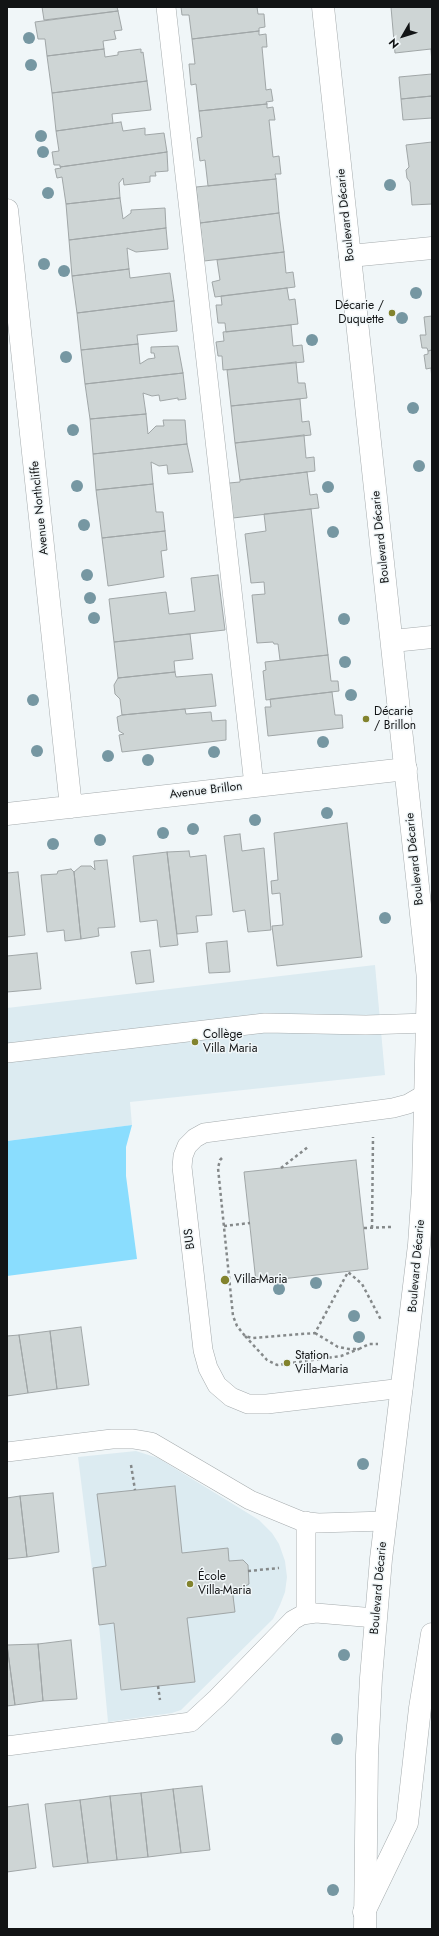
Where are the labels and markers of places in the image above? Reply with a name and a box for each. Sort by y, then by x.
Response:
place label: Décarie / Duquette [335,299,384,327]
marker: Décarie / Duquette [387,308,397,318]
place label: Décarie / Brillon [374,705,416,733]
marker: Décarie / Brillon [361,714,371,724]
place label: Collège Villa Maria [203,1028,257,1056]
marker: Collège Villa Maria [190,1037,200,1047]
place label: Villa-Maria [234,1273,287,1287]
marker: Villa-Maria [219,1274,231,1286]
place label: Station Villa-Maria [295,1349,348,1377]
marker: Station Villa-Maria [282,1358,292,1368]
place label: École Villa-Maria [198,1570,251,1598]
marker: École Villa-Maria [185,1579,195,1589]

